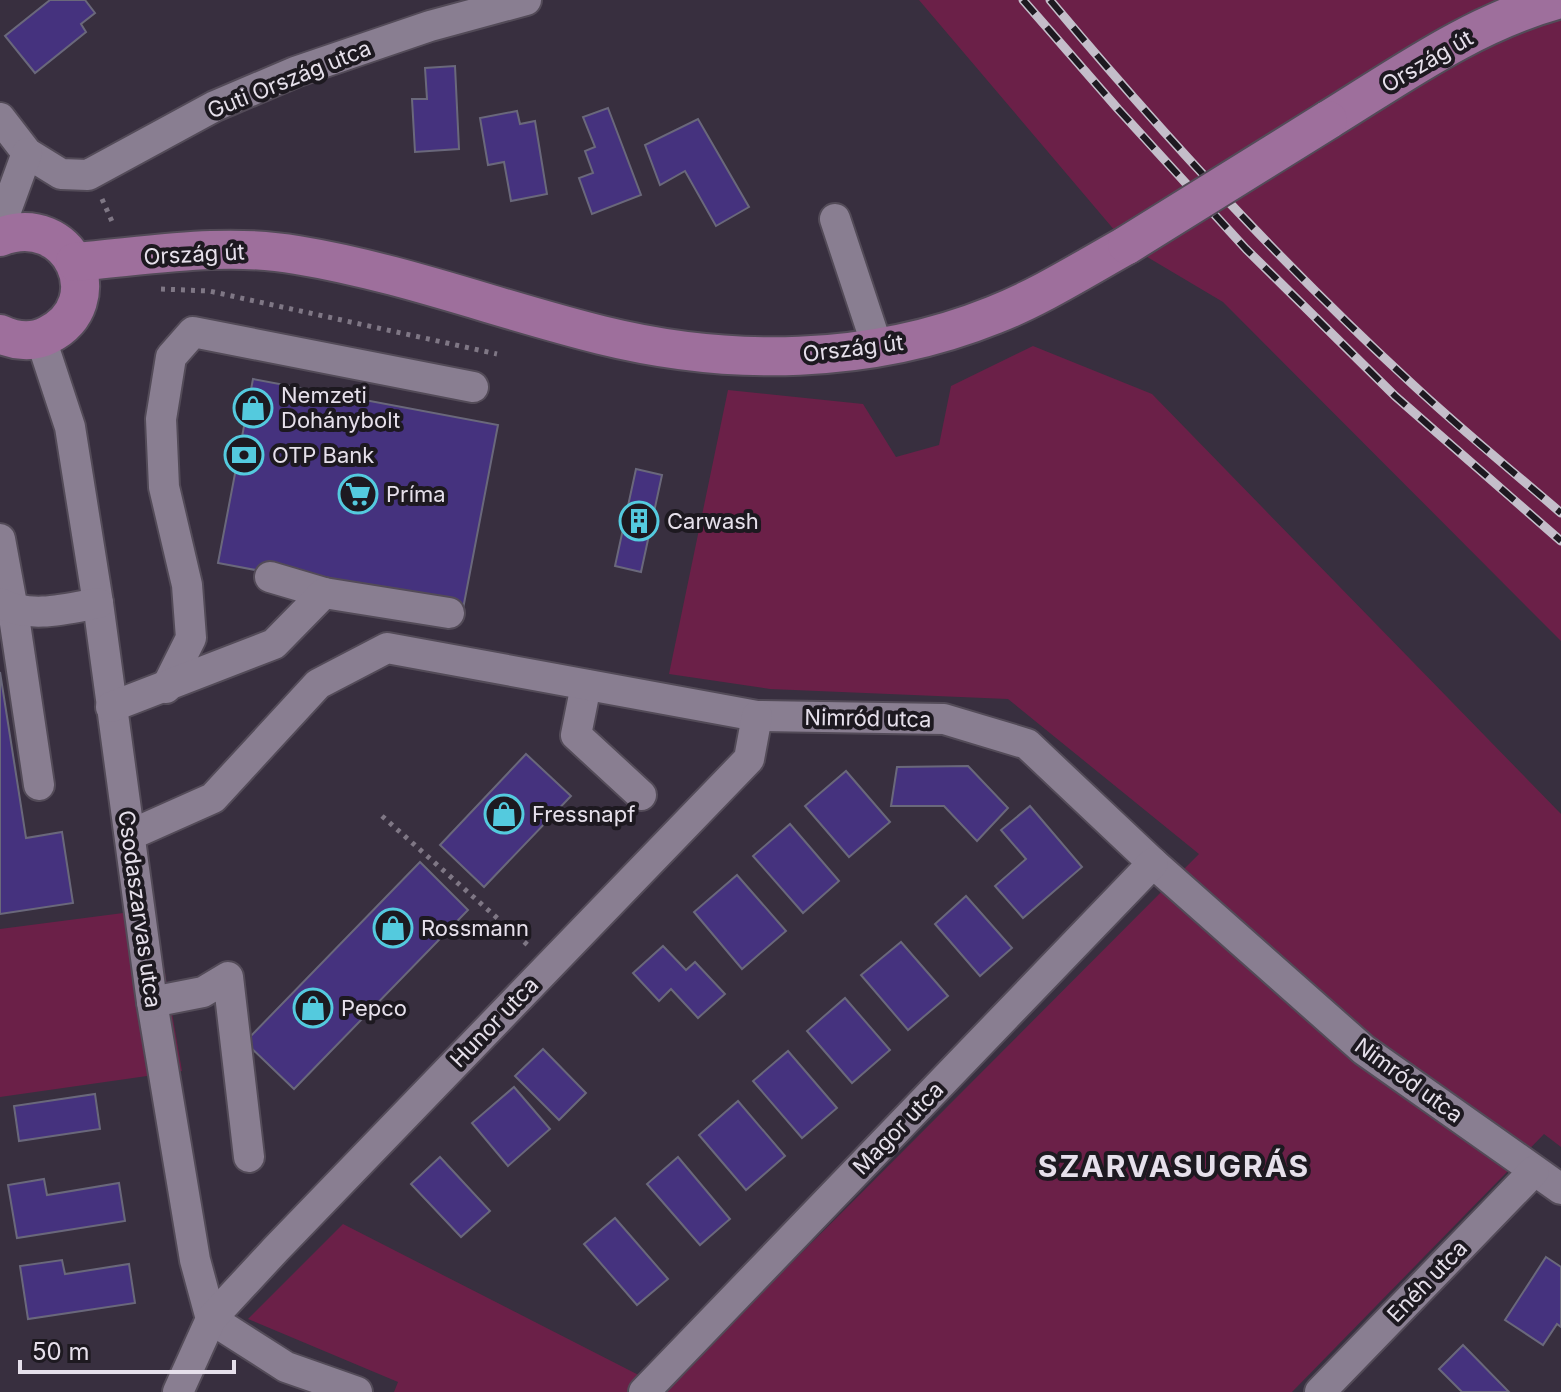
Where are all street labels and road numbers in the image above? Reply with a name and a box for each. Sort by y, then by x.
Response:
street label: Ország út [1377,24,1477,98]
street label: Guti Ország utca [203,34,375,124]
street label: Ország út [143,238,245,270]
street label: Ország út [801,329,905,367]
street label: Nimród utca [804,704,932,732]
street label: Csodaszarvas utca [113,809,167,1009]
street label: Hunor utca [445,972,543,1072]
street label: Nimród utca [1350,1032,1468,1128]
street label: Magor utca [847,1076,949,1180]
street label: Enéh utca [1382,1235,1472,1327]

